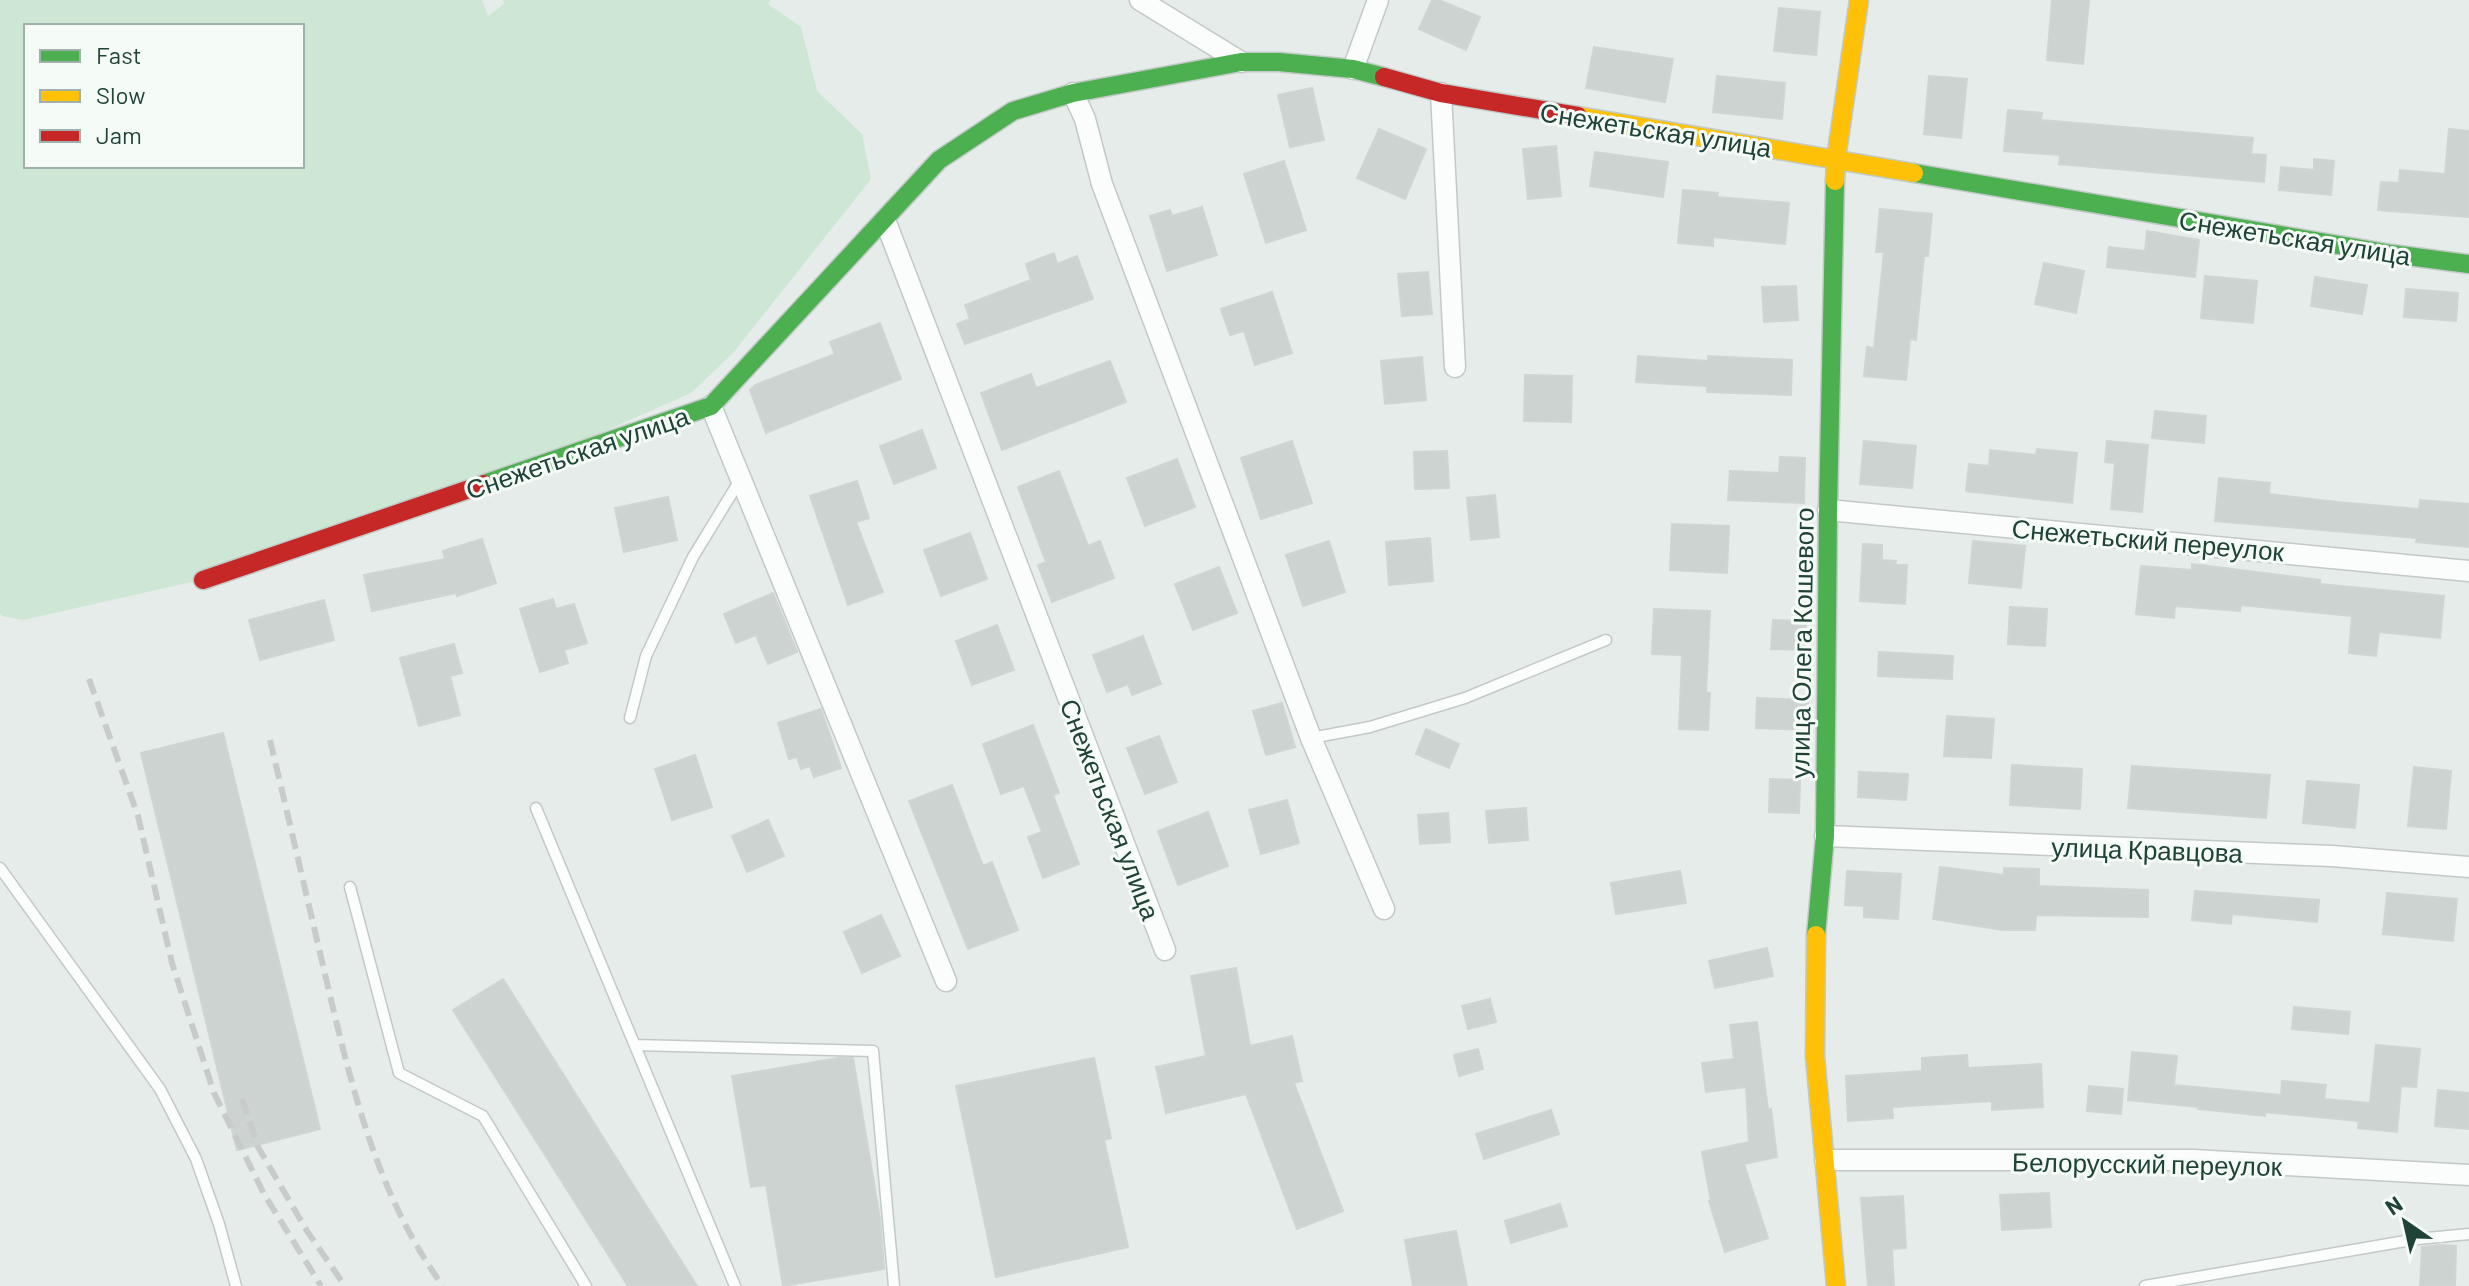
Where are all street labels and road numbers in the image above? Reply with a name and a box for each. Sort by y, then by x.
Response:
street label: Снежетьская улица [1538,95,1774,163]
street label: Снежетьская улица [2177,203,2413,271]
street label: Снежетьская улица [461,399,693,505]
street label: улица Олега Кошевого [1783,507,1819,779]
street label: Снежетьский переулок [2011,512,2286,566]
street label: Снежетьская улица [1055,694,1168,924]
street label: улица Кравцова [2051,830,2244,868]
street label: Белорусский переулок [2012,1145,2283,1181]

